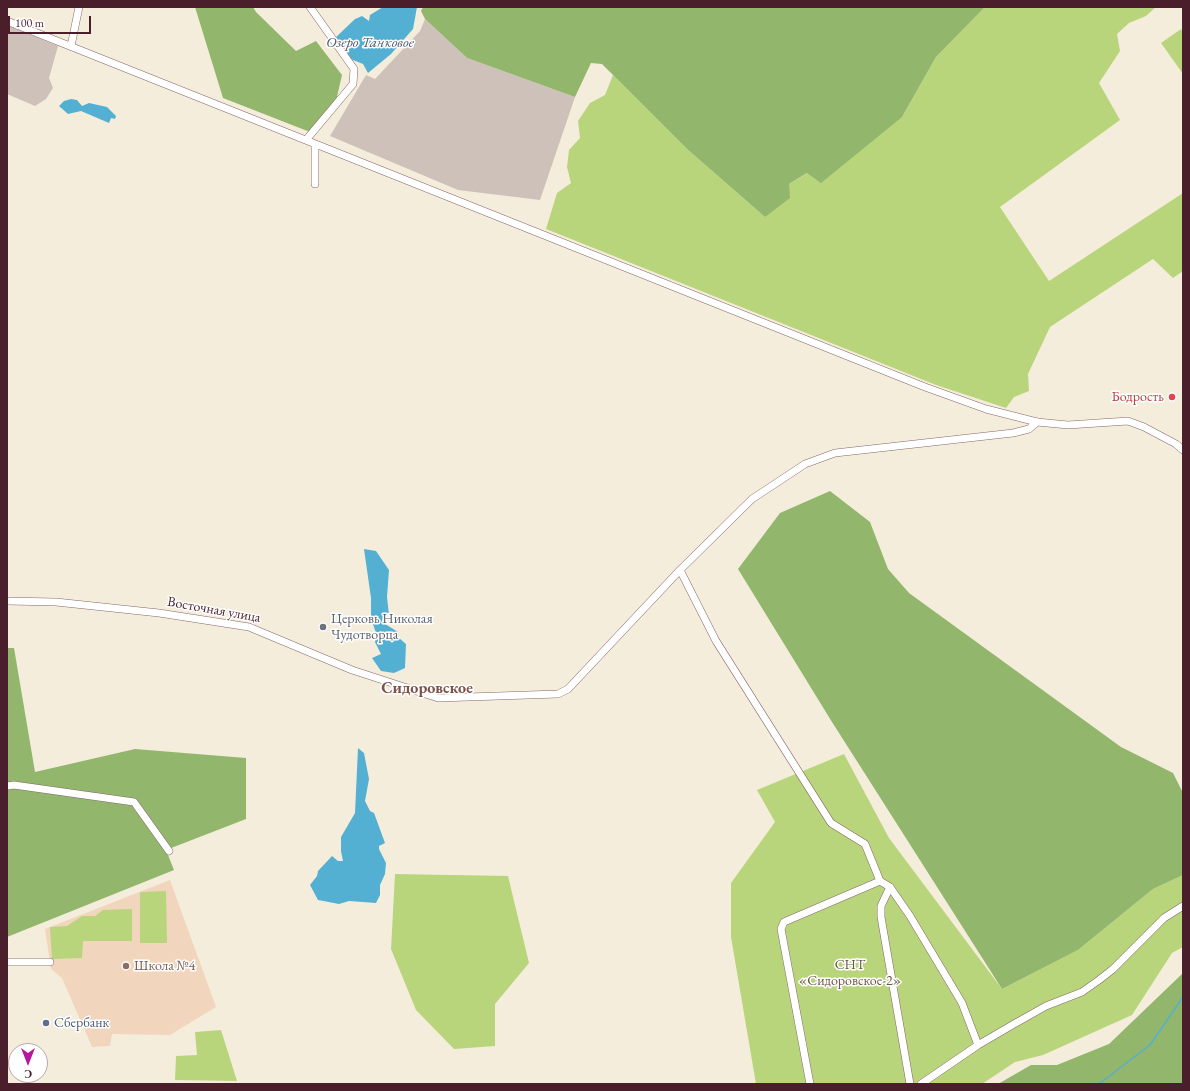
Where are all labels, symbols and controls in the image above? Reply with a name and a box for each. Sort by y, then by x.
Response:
scale bar [10,8,93,34]
text: 100 m [15,15,44,31]
water label: Озеро Танковое [326,34,414,52]
place label: Бодрость [1112,389,1164,405]
marker: Бодрость [1167,392,1177,402]
street label: Восточная улица [166,594,262,626]
place label: Церковь Николая Чудотворца [331,611,433,644]
marker: Церковь Николая Чудотворца [318,622,328,632]
district label: Сидоровское [381,679,473,699]
park label: СНТ «Сидоровское-2» [799,957,901,990]
place label: Школа №4 [134,958,195,974]
marker: Школа №4 [121,961,131,971]
place label: Сбербанк [54,1015,109,1031]
marker: Сбербанк [41,1018,51,1028]
north arrow [8,1043,48,1083]
text: С [24,1067,32,1081]

